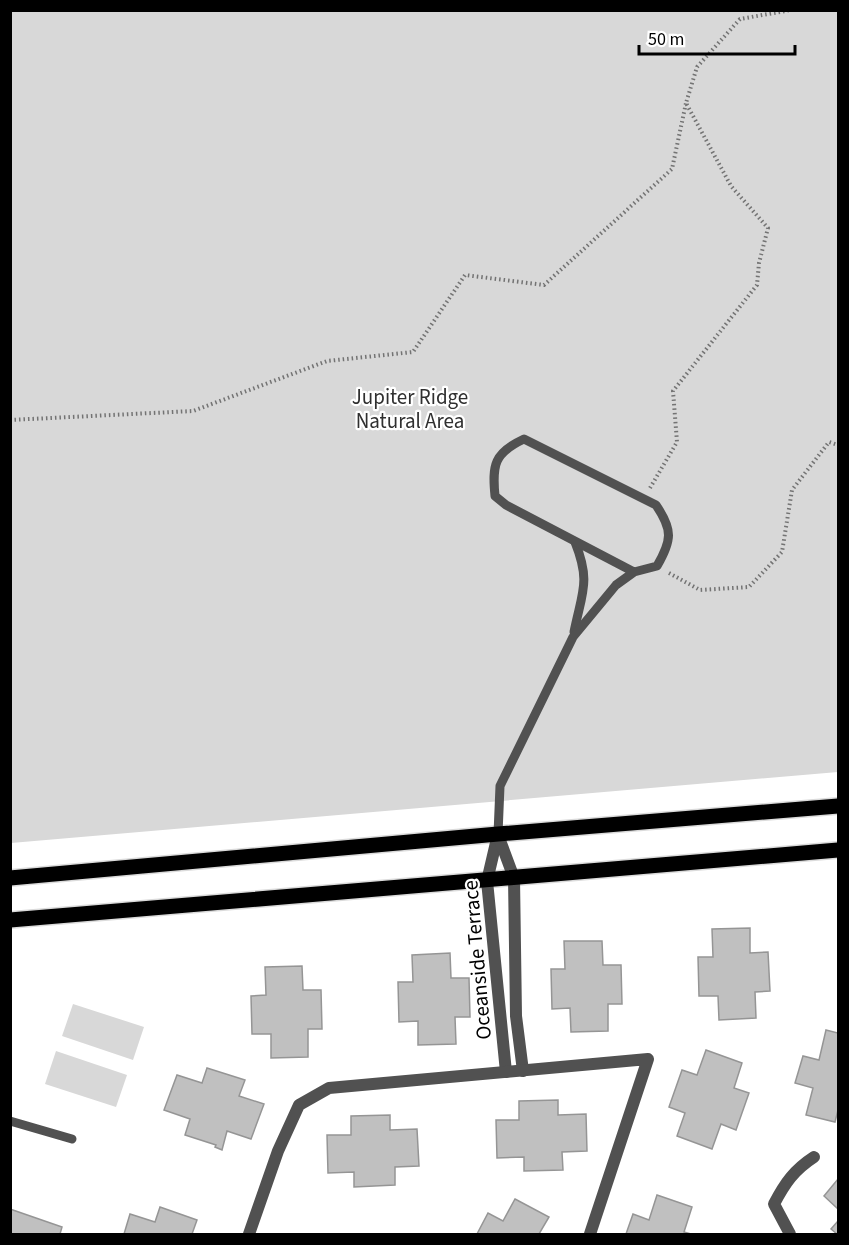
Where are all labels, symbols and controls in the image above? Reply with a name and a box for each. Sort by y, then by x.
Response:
scale bar [639,18,795,56]
text: 50 m [648,27,684,52]
park label: Jupiter Ridge Natural Area [352,382,468,436]
street label: Oceanside Terrace [455,879,499,1041]

